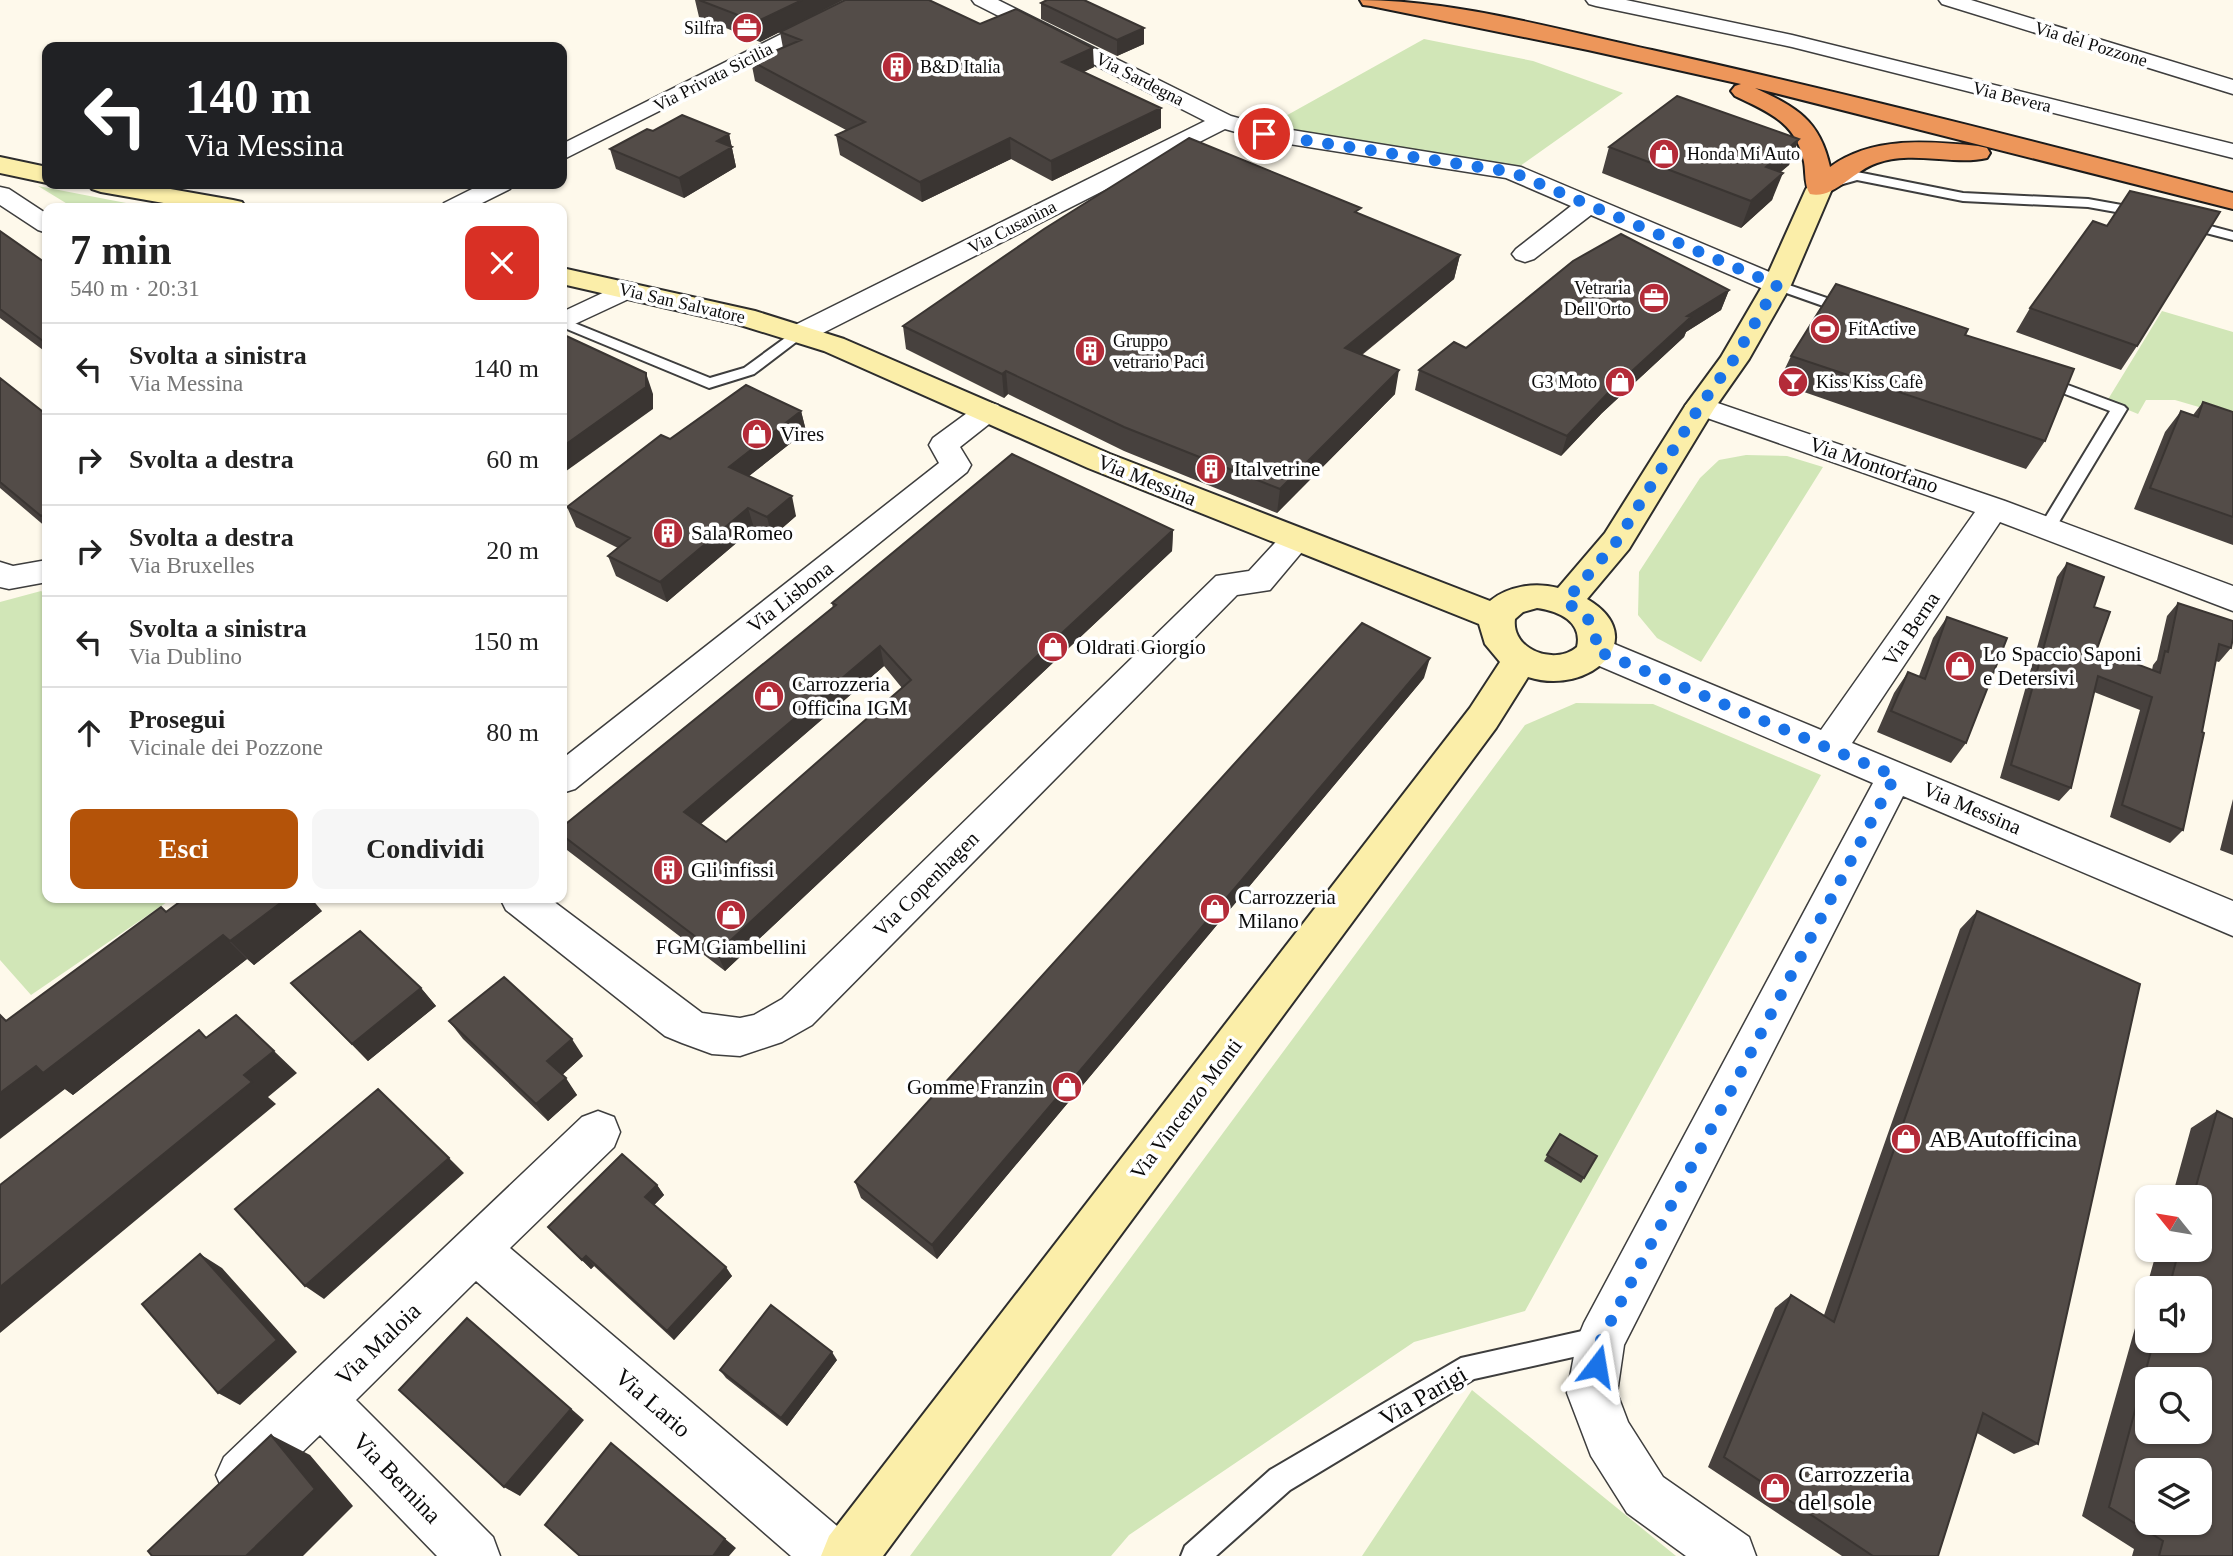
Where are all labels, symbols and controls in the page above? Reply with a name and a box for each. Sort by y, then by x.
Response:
office icon: Silfra [730,11,764,45]
street label: Via del Pozzone [2032,17,2150,71]
place label: Silfra [684,18,724,38]
street label: Via Privata Sicilia [650,38,776,116]
street label: Via Sardegna [1093,48,1187,110]
building icon: B&D Italia [880,50,914,84]
place label: B&D Italia [920,57,1000,77]
text: 140 m [185,69,312,124]
icon: left [70,70,161,161]
street label: Via Bevera [1971,78,2053,116]
pin [1234,104,1294,164]
icon: arrive [1245,115,1283,153]
text: Via Messina [185,127,344,163]
shop icon: Honda Mi Auto [1647,137,1681,171]
place label: Honda Mi Auto [1687,144,1800,164]
street label: Via Cusanina [965,196,1059,258]
button: close [465,226,539,300]
text: 7 min [70,227,172,273]
text: 540 m · 20:31 [70,276,200,301]
place label: Vetraria Dell'Orto [1564,278,1631,319]
street label: Via San Salvatore [617,279,747,327]
office icon: Vetraria Dell'Orto [1637,281,1671,315]
sports icon: FitActive [1808,312,1842,346]
place label: FitActive [1848,319,1916,339]
place label: Gruppo vetrario Paci [1113,331,1204,372]
building icon: Gruppo vetrario Paci [1073,334,1107,368]
text: Svolta a sinistra [129,341,307,370]
icon: left [70,350,108,388]
text: 140 m [473,354,539,383]
shop icon: G3 Moto [1603,365,1637,399]
bar icon: Kiss Kiss Cafè [1776,365,1810,399]
text: Via Messina [129,371,243,396]
place label: G3 Moto [1531,372,1597,392]
place label: Kiss Kiss Cafè [1816,372,1923,392]
shop icon: Vires [740,417,774,451]
place label: Vires [780,422,824,446]
street label: Via Montorfano [1806,432,1942,498]
icon: right [70,441,108,479]
text: Svolta a destra [129,445,294,474]
text: 60 m [486,445,539,474]
street label: Via Messina [1094,449,1200,511]
building icon: Italvetrine [1194,452,1228,486]
place label: Italvetrine [1234,457,1320,481]
building icon: Sala Romeo [651,516,685,550]
place label: Sala Romeo [691,521,793,545]
text: Svolta a destra [129,523,294,552]
icon: right [70,532,108,570]
text: 20 m [486,536,539,565]
text: Via Bruxelles [129,553,255,578]
street label: Via Lisbona [742,556,838,638]
street label: Via Berna [1877,587,1945,671]
text: Svolta a sinistra [129,614,307,643]
icon: left [70,623,108,661]
text: 150 m [473,627,539,656]
shop icon: Oldrati Giorgio [1036,630,1070,664]
place label: Oldrati Giorgio [1076,635,1206,659]
place label: Lo Spaccio Saponi e Detersivi [1983,642,2142,690]
text: Via Dublino [129,644,242,669]
shop icon: Lo Spaccio Saponi e Detersivi [1943,649,1977,683]
place label: Carrozzeria Officina IGM [792,672,908,720]
shop icon: Carrozzeria Officina IGM [752,679,786,713]
text: Prosegui [129,705,225,734]
icon: ahead [70,714,108,752]
text: 80 m [486,718,539,747]
text: Vicinale dei Pozzone [129,735,323,760]
street label: Via Messina [1919,777,2025,840]
button: Esci [70,809,298,889]
button: Condividi [312,809,539,889]
street label: Via Copenhagen [868,826,984,942]
building icon: Gli infissi [651,853,685,887]
place label: Gli infissi [691,858,775,882]
place label: Carrozzeria Milano [1238,885,1337,933]
shop icon: Carrozzeria Milano [1198,892,1232,926]
shop icon: FGM Giambellini [714,898,748,932]
place label: FGM Giambellini [655,935,807,959]
street label: Via Vincenzo Monti [1125,1034,1247,1184]
shop icon: Gomme Franzin [1050,1070,1084,1104]
place label: Gomme Franzin [907,1075,1044,1099]
shop icon: AB Autofficina [1889,1122,1923,1156]
place label: AB Autofficina [1929,1126,2078,1152]
north arrow [2135,1185,2212,1262]
map controls [2135,1185,2212,1535]
button: sound [2135,1276,2212,1353]
street label: Via Maloia [330,1297,426,1391]
position arrow [1560,1329,1634,1403]
street label: Via Parigi [1375,1360,1472,1431]
street label: Via Lario [610,1363,696,1443]
button: search [2135,1367,2212,1444]
street label: Via Bernina [348,1428,447,1529]
button: layers [2135,1458,2212,1535]
place label: Carrozzeria del sole [1798,1461,1910,1515]
shop icon: Carrozzeria del sole [1758,1471,1792,1505]

